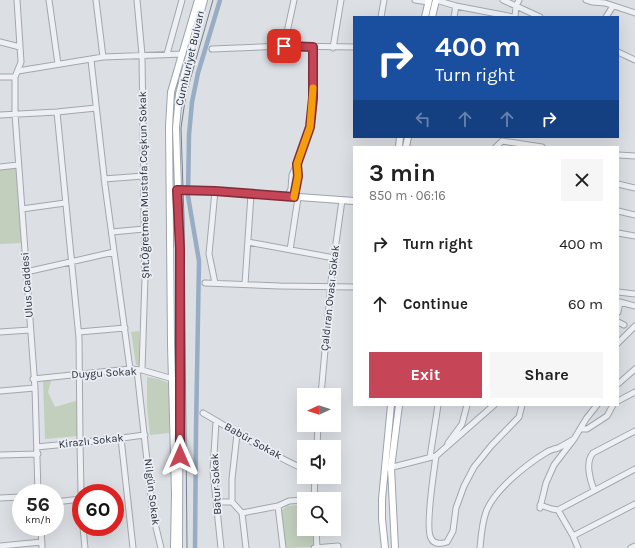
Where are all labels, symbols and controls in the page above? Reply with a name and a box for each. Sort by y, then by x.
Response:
street label: Cumhuriyet Bulvarı [173,9,207,107]
pin [267,29,301,63]
text: 400 m [435,30,521,63]
icon: right [369,32,421,84]
icon: arrive [273,35,295,57]
text: Turn right [435,64,515,86]
street label: Şht.Öğretmen Mustafa Coşkun Sokak [135,91,152,279]
icon: left [412,108,434,130]
icon: ahead [454,108,476,130]
icon: ahead [496,108,518,130]
icon: right [538,108,560,130]
text: 3 min [369,159,436,187]
button: close [561,159,603,201]
text: 850 m · 06:16 [369,188,446,203]
icon: right [369,233,391,255]
text: Turn right [403,235,473,253]
text: 400 m [559,235,603,253]
street label: Çaldıran Ovası Sokak [318,244,342,352]
street label: Ulus Caddesi [18,252,36,318]
icon: ahead [369,293,391,315]
text: Continue [403,295,468,313]
text: 60 m [568,295,603,313]
button: Exit [369,352,482,398]
button: Share [490,352,603,398]
street label: Duygu Sokak [71,365,137,381]
north arrow [297,388,341,432]
map controls [297,388,341,536]
street label: Babür Sokak [222,420,284,462]
street label: Kirazlı Sokak [58,431,124,451]
position arrow [159,435,201,477]
button: sound [297,440,341,484]
street label: Batur Sokak [208,453,224,515]
street label: Nilgün Sokak [141,458,163,526]
speed limit sign: 60 [72,484,124,536]
button: search [297,492,341,536]
text: 56 [26,493,50,516]
text: km/h [25,514,51,526]

